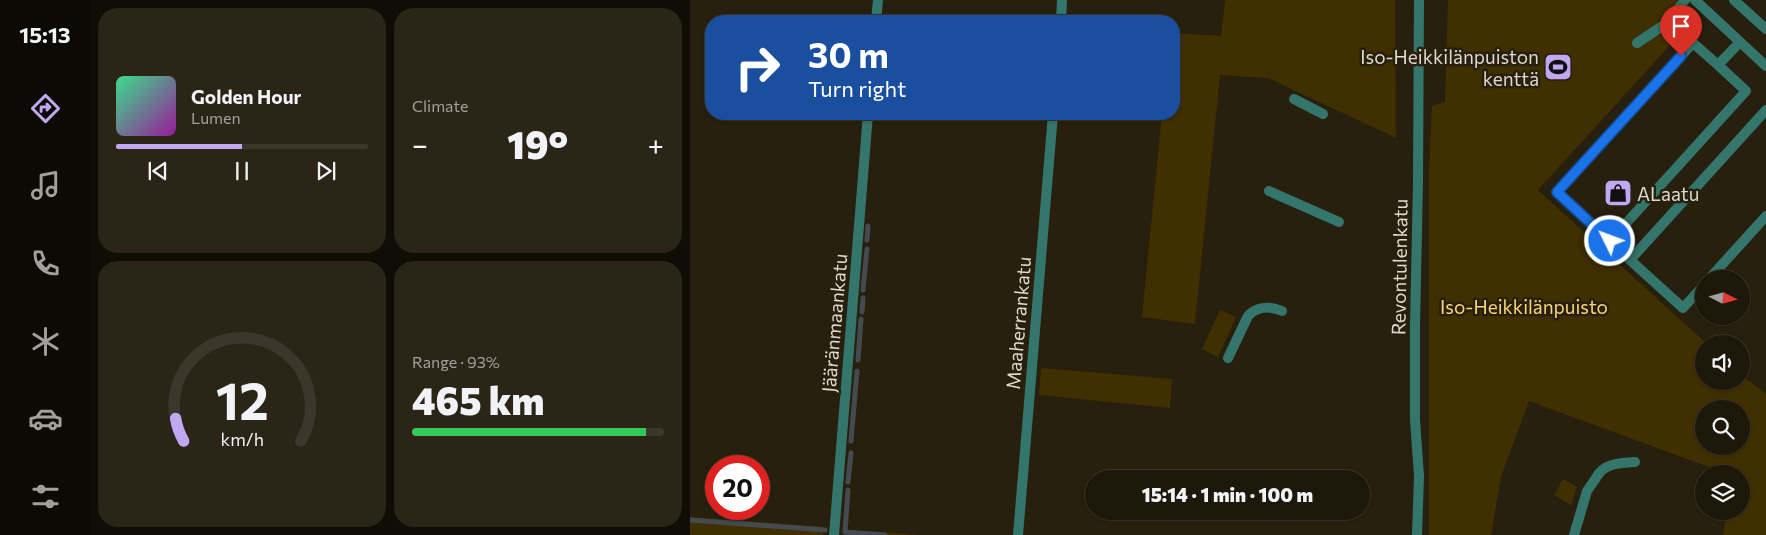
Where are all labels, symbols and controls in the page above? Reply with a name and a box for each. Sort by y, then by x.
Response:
pin [1660,5,1702,56]
icon: arrive [1667,12,1695,40]
text: 15:13 [19,21,71,48]
text: 30 m [808,32,889,75]
icon: right [725,35,790,100]
place label: Iso-Heikkilänpuiston kenttä [1360,45,1539,90]
sports icon: Iso-Heikkilänpuiston kenttä [1543,52,1573,82]
text: Turn right [808,75,906,102]
text: Golden Hour [191,85,301,108]
icon: directions [28,91,63,126]
text: Climate [412,96,468,115]
text: Lumen [191,108,241,127]
text: 19° [507,120,568,167]
text: − [412,127,428,161]
text: + [648,127,664,161]
icon: previous [144,157,172,185]
icon: pause [228,157,256,185]
icon: next [312,157,340,185]
icon: music [28,168,63,203]
shop icon: ALaatu [1603,178,1633,208]
place label: ALaatu [1637,182,1699,205]
street label: Revontulenkatu [1386,199,1412,335]
position arrow [1583,214,1635,266]
icon: phone [28,246,63,281]
street label: Jääränmaankatu [816,253,852,393]
street label: Maaherrankatu [1001,256,1035,390]
north arrow [1695,270,1750,325]
map controls [1695,270,1750,520]
park label: Iso-Heikkilänpuisto [1440,295,1608,318]
icon: climate [28,324,63,359]
button: sound [1695,335,1750,390]
text: Range · 93% [412,352,500,371]
text: 12 [215,367,269,431]
text: 465 km [412,376,545,423]
button: search [1695,400,1750,455]
icon: car [28,401,63,436]
text: km/h [220,428,264,450]
speed limit sign: 20 [705,455,770,520]
button: layers [1695,465,1750,520]
icon: filters [28,479,63,514]
text: 15:14 · 1 min · 100 m [1142,483,1313,506]

